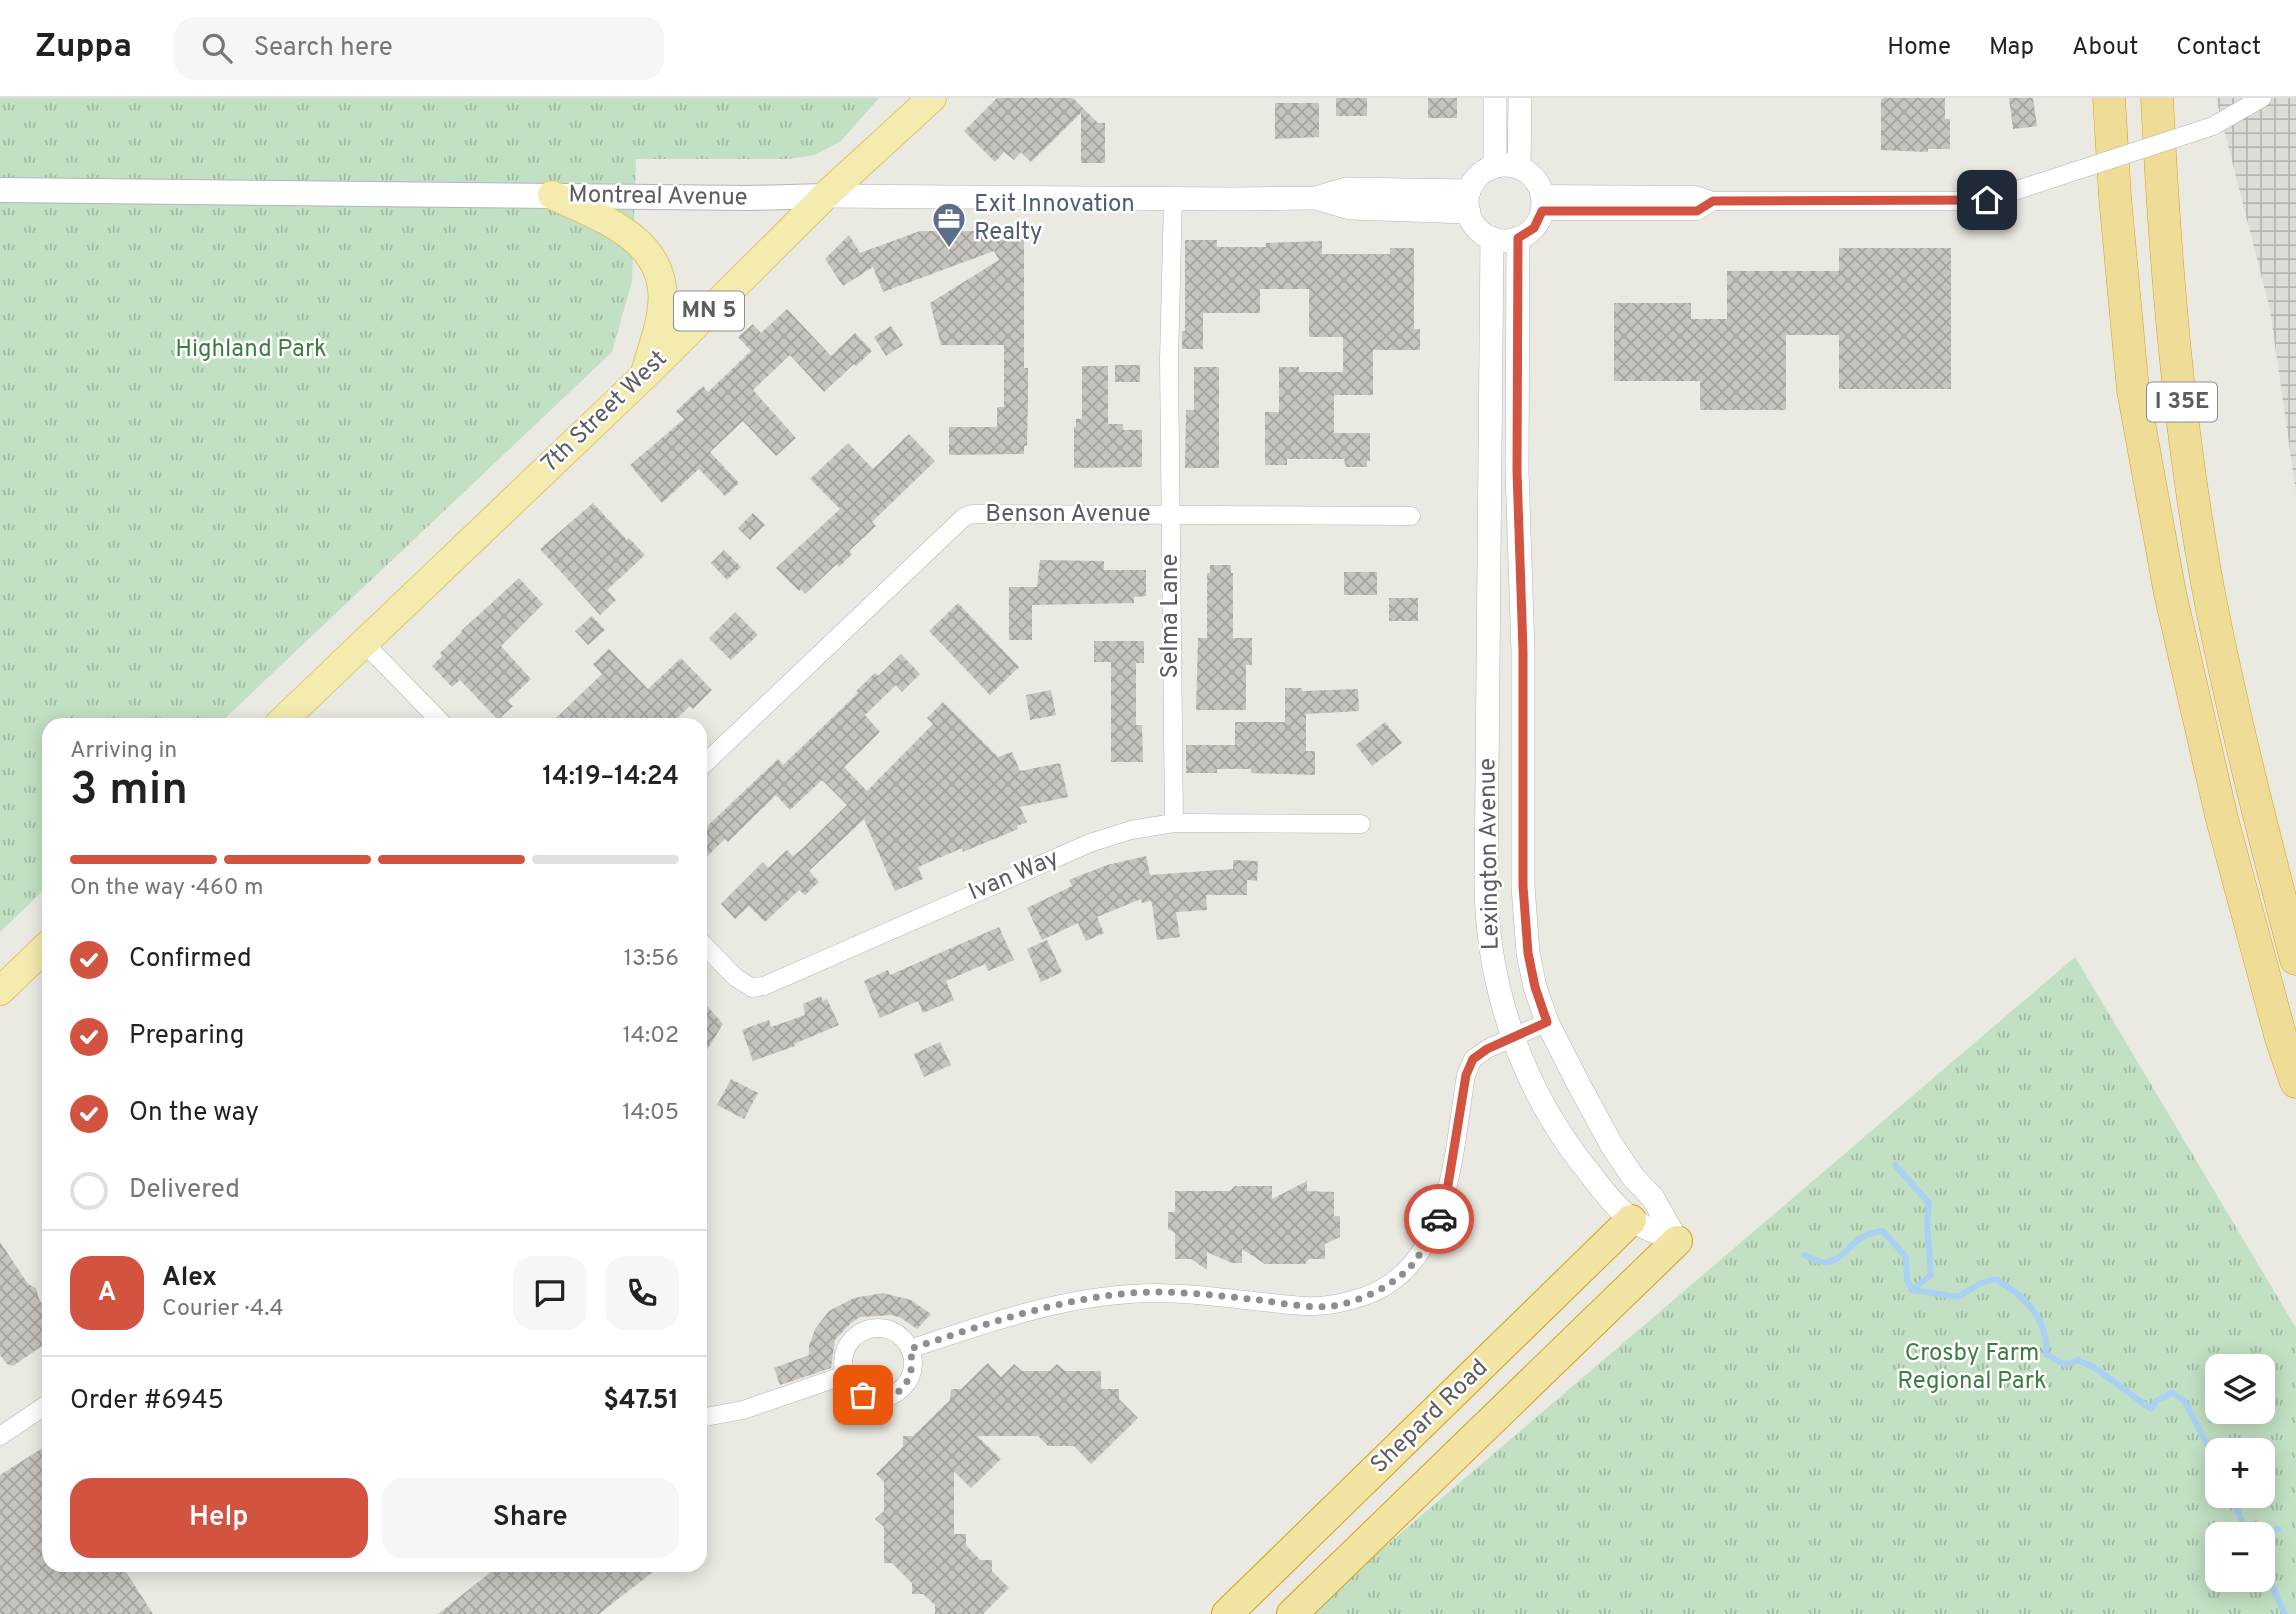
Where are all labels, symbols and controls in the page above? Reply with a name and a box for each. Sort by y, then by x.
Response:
search box [174,17,664,80]
text: Zuppa [35,27,132,69]
icon: search [198,29,236,67]
text: Search here [254,32,393,65]
text: Home [1887,33,1951,63]
text: Map [1989,33,2034,63]
text: About [2072,33,2138,63]
text: Contact [2176,33,2261,63]
pin [1957,170,2017,230]
street label: Montreal Avenue [568,180,748,214]
icon: home [1968,181,2006,219]
place label: Exit Innovation Realty [974,190,1135,248]
office icon: Exit Innovation Realty [930,200,968,249]
road number: MN 5 [674,292,744,330]
park label: Highland Park [175,335,327,365]
street label: 7th Street West [536,345,674,479]
road number: I 35E [2147,382,2217,422]
street label: Benson Avenue [985,500,1151,530]
street label: Selma Lane [1156,554,1186,679]
text: Arriving in [70,737,177,766]
street label: Lexington Avenue [1473,758,1507,950]
text: 14:19–14:24 [542,761,679,794]
text: 3 min [70,762,188,821]
street label: Ivan Way [964,844,1064,908]
text: On the way · 460 m [70,874,263,903]
icon: check [70,941,108,979]
text: Confirmed [129,943,252,976]
text: 13:56 [623,945,679,974]
icon: check [70,1018,108,1056]
text: Preparing [129,1020,244,1053]
text: 14:02 [623,1022,679,1051]
icon: check [70,1095,108,1133]
text: On the way [129,1097,259,1130]
text: 14:05 [622,1099,679,1128]
text: Delivered [129,1174,240,1207]
courier [1404,1184,1474,1254]
icon: car [1420,1200,1458,1238]
button: chat [513,1256,587,1330]
button: phone [605,1256,679,1330]
text: Alex [162,1262,217,1295]
text: A [98,1277,116,1310]
text: Courier · 4.4 [162,1295,284,1324]
park label: Crosby Farm Regional Park [1897,1339,2047,1397]
street label: Shepard Road [1365,1354,1495,1480]
map controls [2205,1354,2275,1592]
button: layers [2205,1354,2275,1424]
pin [833,1365,893,1425]
icon: bag [844,1376,882,1414]
text: Order #6945 [70,1385,224,1418]
text: $47.51 [603,1385,679,1418]
button: + [2205,1438,2275,1508]
button: Help [70,1478,368,1558]
button: Share [382,1478,679,1558]
button: − [2205,1522,2275,1592]

